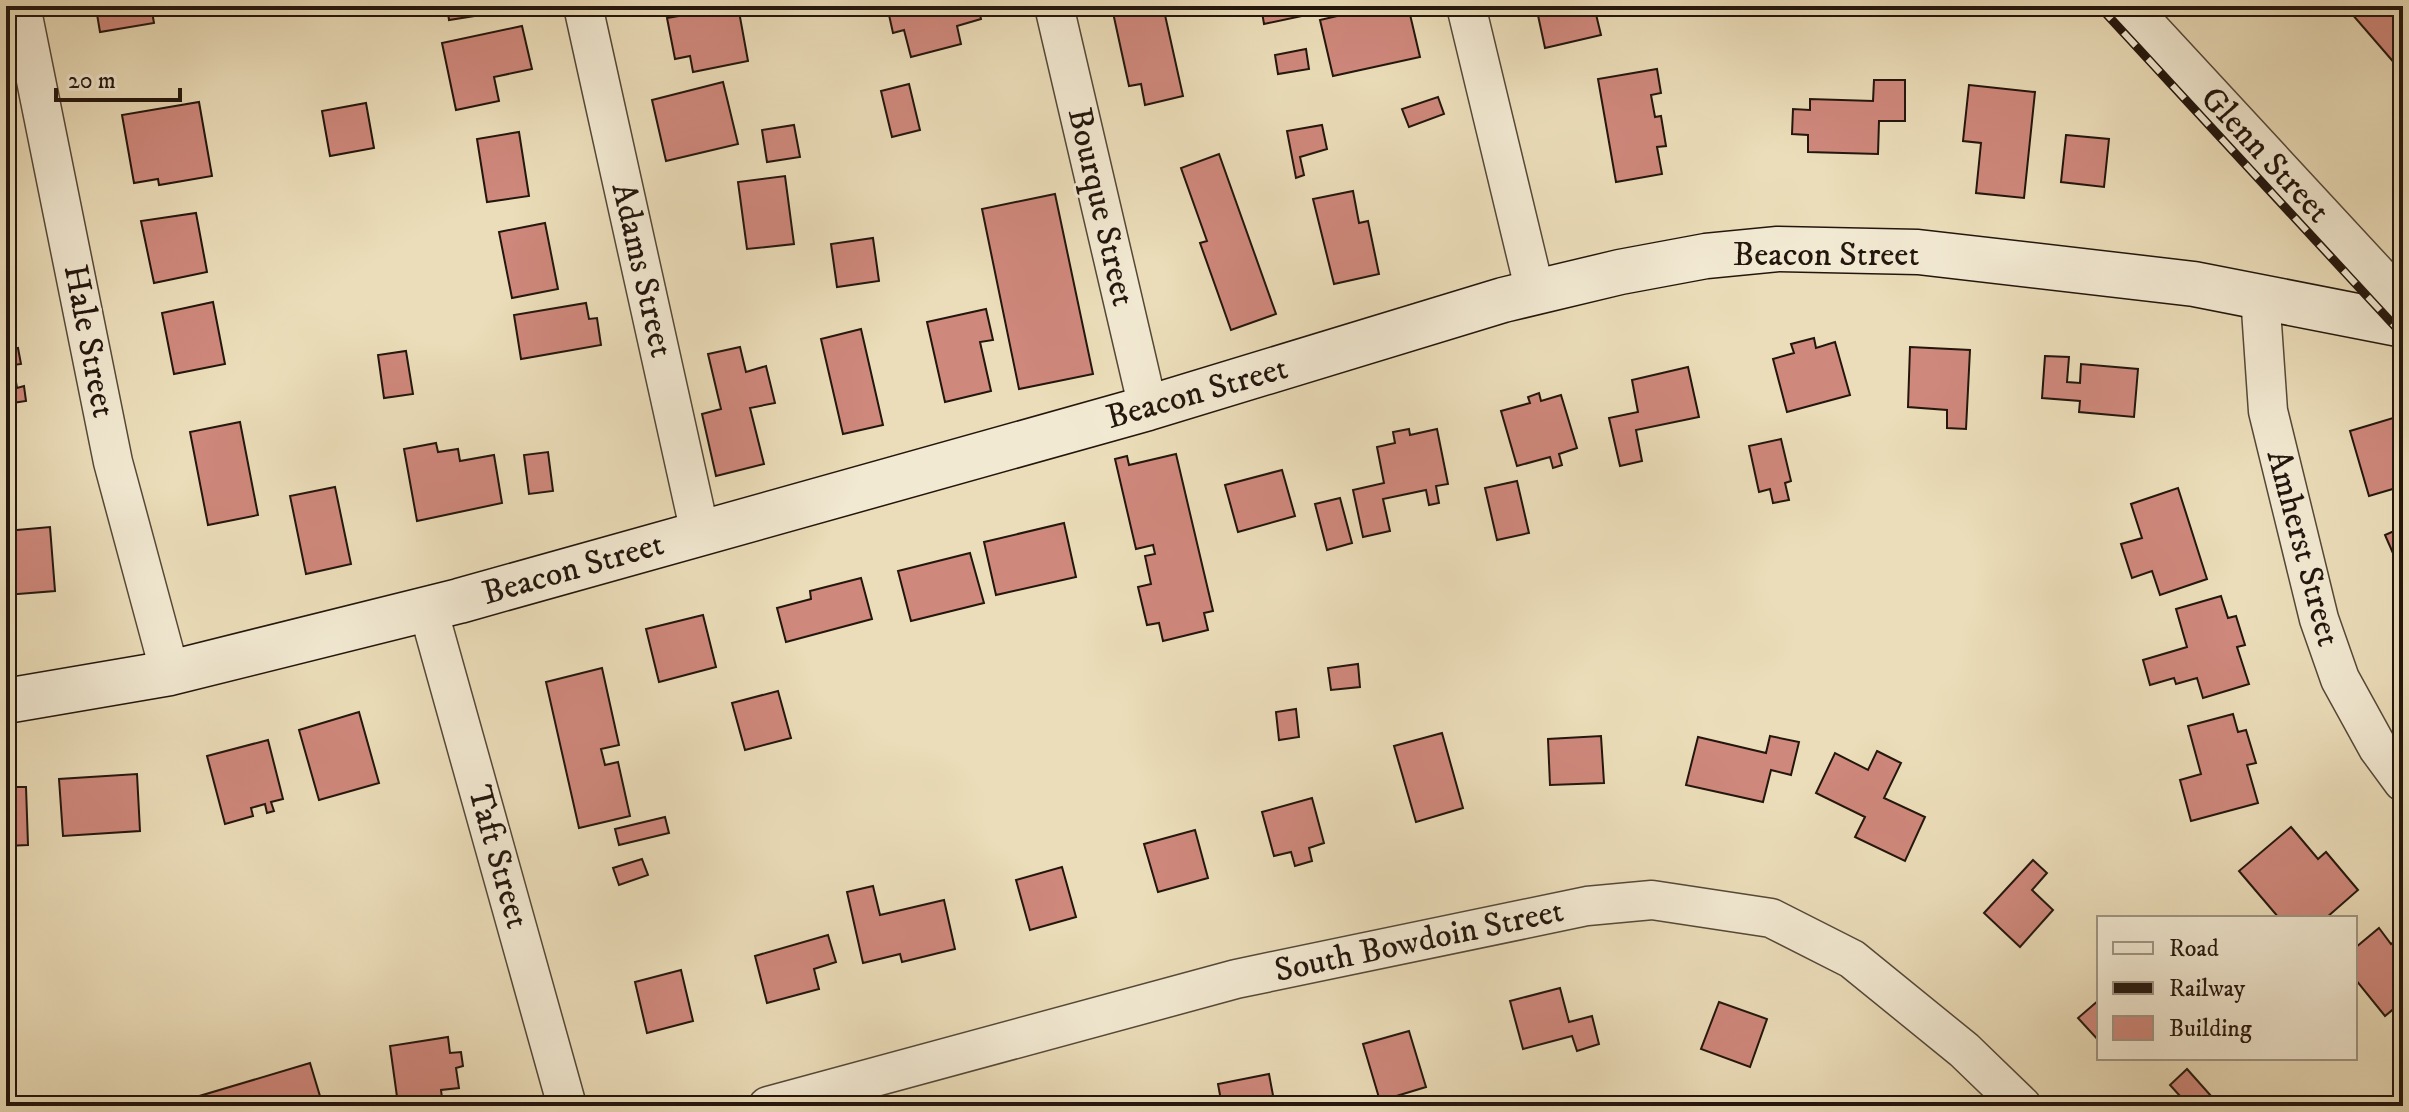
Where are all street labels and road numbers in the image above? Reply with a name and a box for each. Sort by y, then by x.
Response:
street label: Glenn Street [2191,78,2339,232]
street label: Bourque Street [1058,104,1144,310]
street label: Adams Street [602,179,682,361]
street label: Beacon Street [1733,234,1919,276]
street label: Hale Street [54,261,124,421]
street label: Beacon Street [1101,347,1293,439]
street label: Amherst Street [2257,445,2349,651]
street label: Beacon Street [477,523,669,615]
street label: Taft Street [458,781,538,933]
street label: South Bowdoin Street [1271,890,1567,992]

